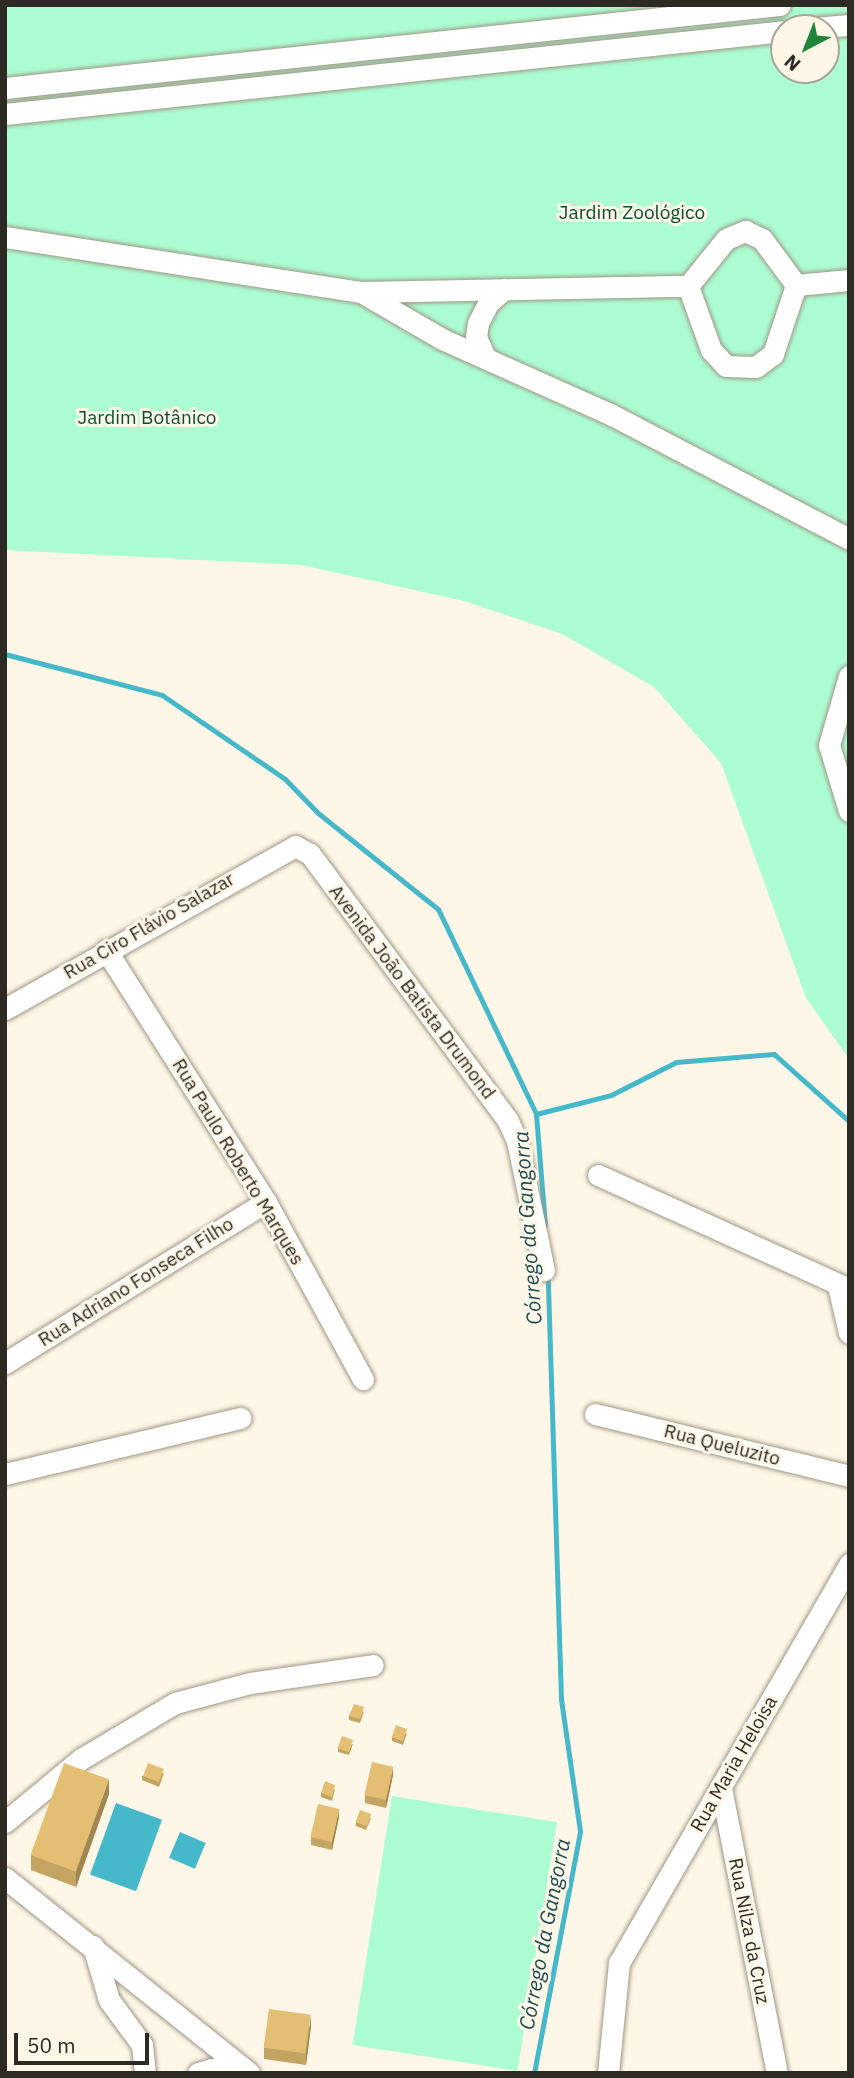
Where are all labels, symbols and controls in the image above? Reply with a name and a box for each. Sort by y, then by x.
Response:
north arrow [770,14,840,84]
text: N [779,50,805,77]
park label: Jardim Zoológico [559,202,705,224]
park label: Jardim Botânico [77,407,217,429]
street label: Rua Ciro Flávio Salazar [59,868,239,984]
street label: Avenida João Batista Drumond [324,880,500,1104]
street label: Rua Paulo Roberto Marques [167,1055,309,1269]
water label: Córrego da Gangorra [508,1130,546,1326]
street label: Rua Adriano Fonseca Filho [34,1212,238,1352]
street label: Rua Queluzito [662,1420,782,1470]
street label: Rua Maria Heloisa [686,1692,782,1836]
water label: Córrego da Gangorra [513,1836,575,2032]
street label: Rua Nilza da Cruz [724,1856,774,2006]
scale bar [18,2018,152,2062]
text: 50 m [27,2031,76,2059]

